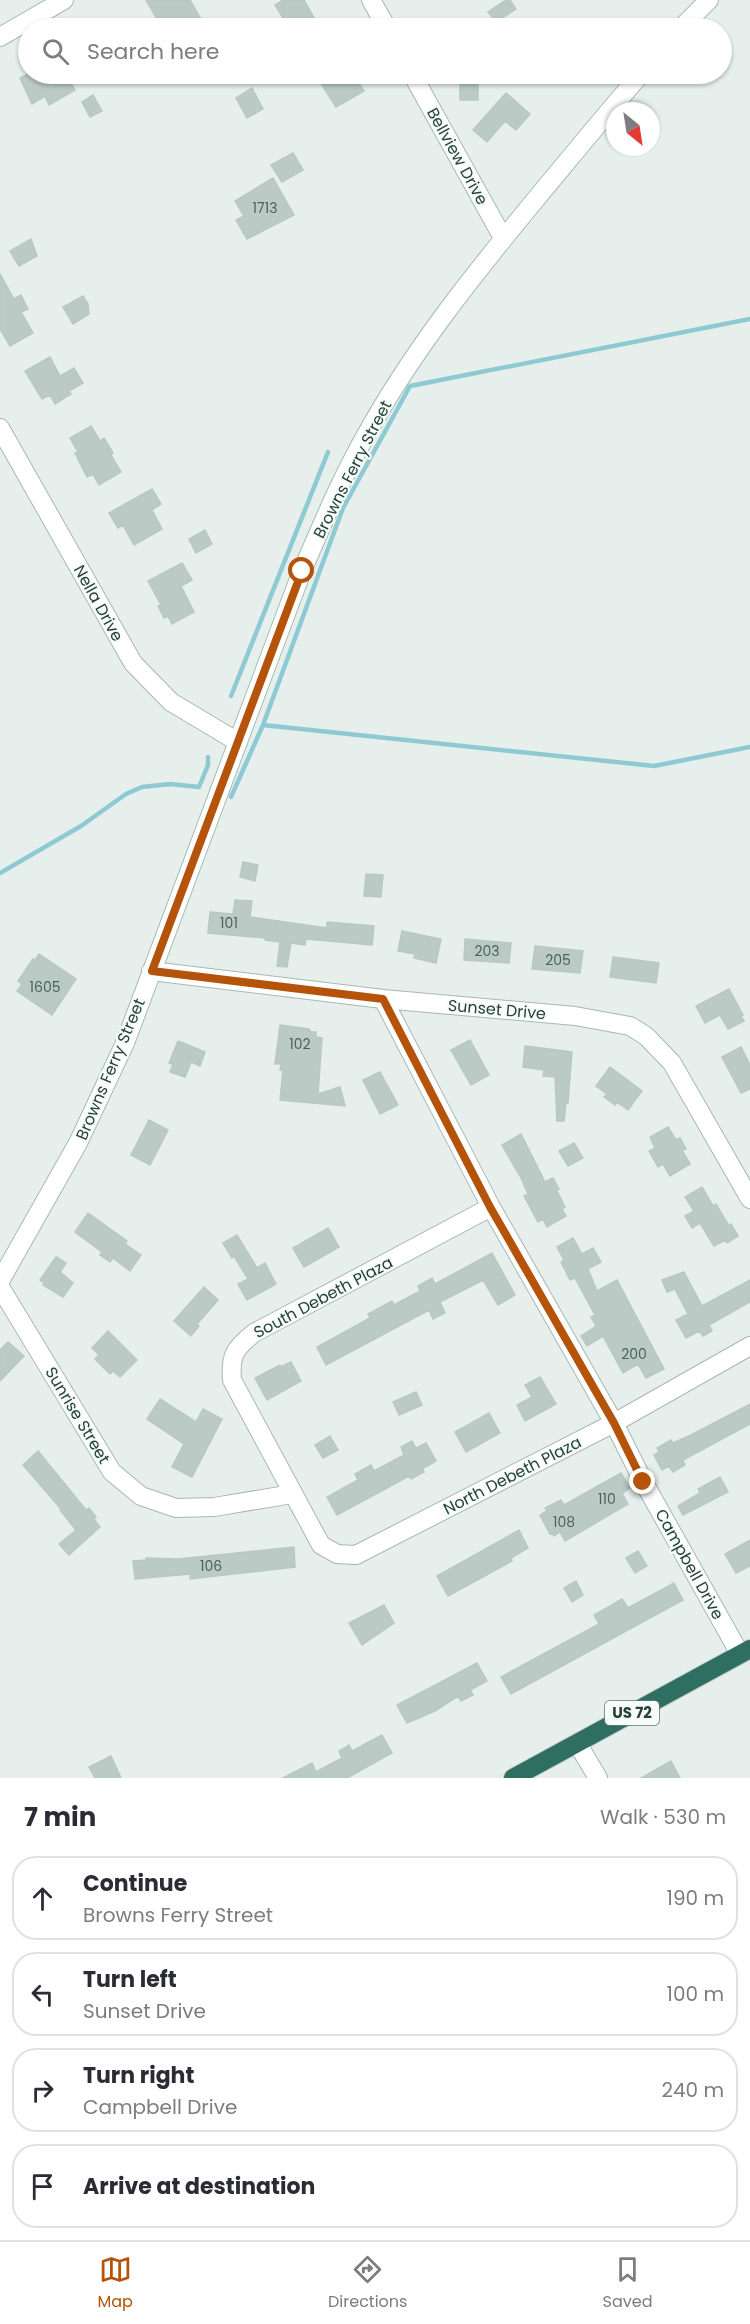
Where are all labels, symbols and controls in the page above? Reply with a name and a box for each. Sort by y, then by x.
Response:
search box [18,18,732,84]
icon: search [39,35,72,68]
text: Search here [87,36,220,67]
north arrow [606,102,660,156]
street label: Bellview Drive [421,103,494,209]
house number: 1713 [253,198,277,218]
street label: Browns Ferry Street [308,396,397,542]
route start [288,557,314,583]
street label: Nella Drive [68,561,129,646]
house number: 101 [220,913,238,933]
house number: 203 [474,941,500,961]
house number: 205 [545,950,571,970]
house number: 1605 [30,977,60,997]
street label: Sunset Drive [447,994,547,1025]
street label: Browns Ferry Street [70,995,151,1144]
house number: 102 [289,1034,311,1054]
street label: South Debeth Plaza [250,1251,397,1344]
house number: 200 [621,1344,647,1364]
street label: Sunrise Street [40,1363,116,1468]
street label: North Debeth Plaza [439,1431,585,1520]
route end [629,1468,655,1494]
house number: 110 [598,1489,616,1509]
street label: Campbell Drive [650,1505,730,1624]
house number: 108 [553,1512,575,1532]
house number: 106 [200,1556,222,1576]
road number: US 72 [605,1701,659,1725]
text: 7 min [24,1799,96,1835]
text: Walk · 530 m [600,1803,726,1831]
text: Continue [83,1868,187,1899]
icon: ahead [26,1882,59,1915]
text: 190 m [667,1884,724,1912]
text: Browns Ferry Street [83,1901,273,1929]
text: Turn left [83,1964,177,1995]
icon: left [26,1978,59,2011]
text: 100 m [667,1980,724,2008]
text: Sunset Drive [83,1997,206,2025]
text: Turn right [83,2060,194,2091]
icon: right [26,2074,59,2107]
text: 240 m [661,2076,724,2104]
text: Campbell Drive [83,2093,237,2121]
icon: arrive [26,2170,59,2203]
text: Arrive at destination [83,2171,315,2202]
tab: Map [98,2253,133,2314]
tab: Directions [328,2253,407,2314]
tab: Saved [603,2253,652,2314]

